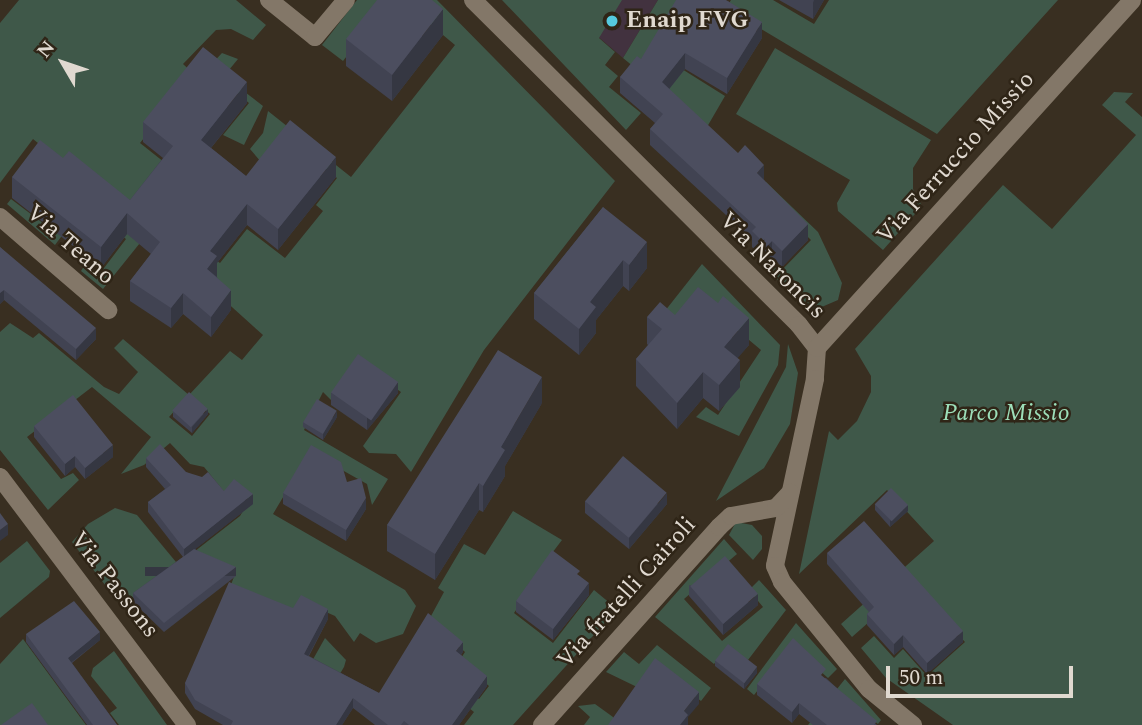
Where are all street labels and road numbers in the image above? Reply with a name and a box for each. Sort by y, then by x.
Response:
street label: Via Ferruccio Missio [871,66,1041,250]
street label: Via Teano [20,199,120,291]
street label: Via Naroncis [712,206,832,326]
street label: Via fratelli Cairoli [551,511,703,675]
street label: Via Passons [63,526,165,644]

